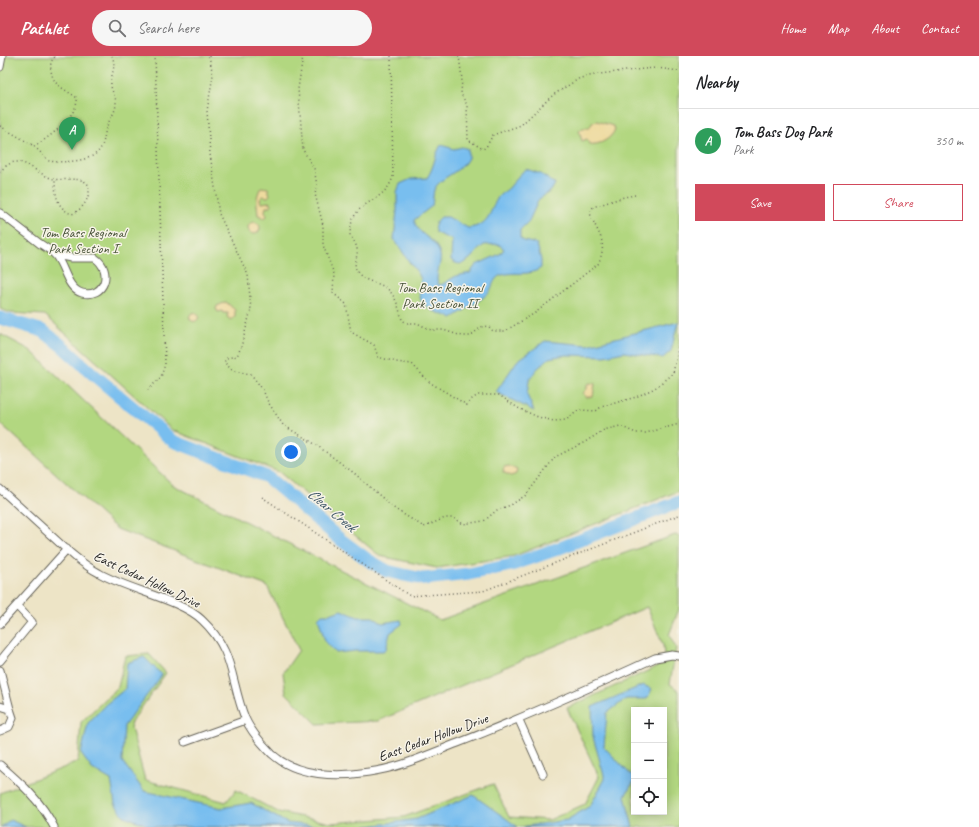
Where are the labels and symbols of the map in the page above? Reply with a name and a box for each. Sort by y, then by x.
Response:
pin: A [59,117,85,150]
park label: Tom Bass Regional Park Section I [40,224,128,257]
park label: Tom Bass Regional Park Section II [397,279,485,312]
your location [281,442,301,462]
water label: Clear Creek [304,485,362,538]
street label: East Cedar Hollow Drive [91,547,204,612]
street label: East Cedar Hollow Drive [376,709,492,765]

